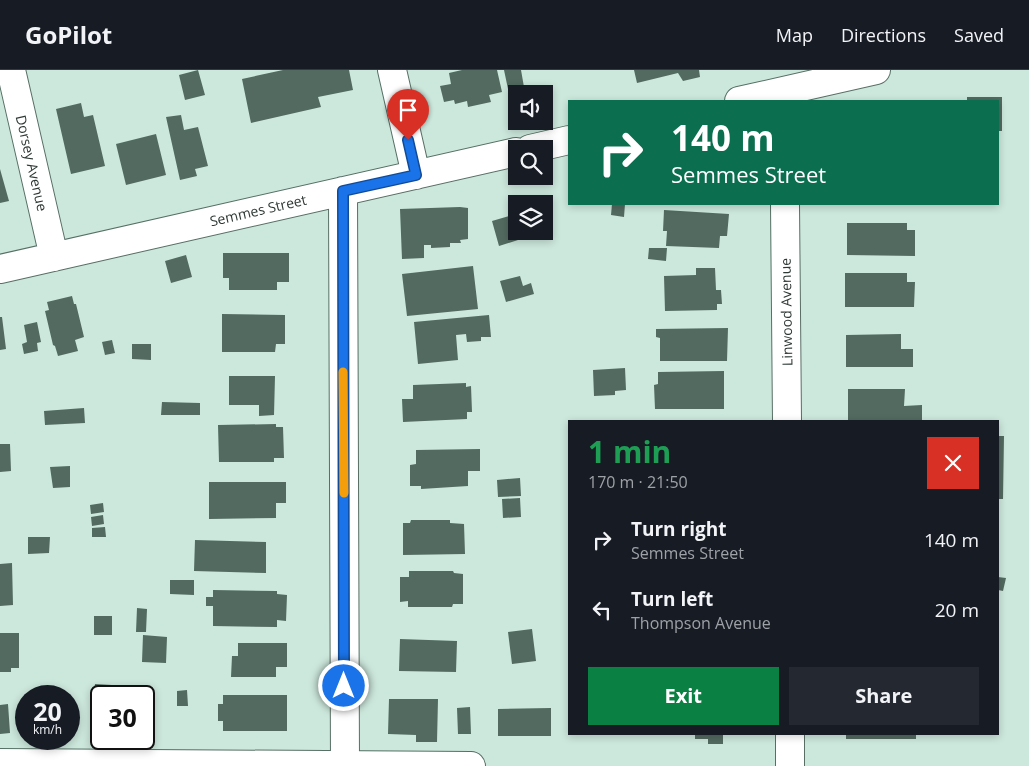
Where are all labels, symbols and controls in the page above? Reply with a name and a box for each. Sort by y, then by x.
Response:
text: GoPilot [25,18,112,51]
text: Map [776,23,813,47]
text: Directions [841,23,926,47]
text: Saved [954,23,1004,47]
map controls [508,85,553,240]
button: sound [508,85,553,130]
pin [387,89,429,140]
icon: arrive [394,96,422,124]
street label: Dorsey Avenue [12,113,52,213]
text: 140 m [671,114,775,161]
icon: right [588,120,653,185]
button: search [508,140,553,185]
text: Semmes Street [671,159,826,189]
street label: Semmes Street [208,190,308,230]
button: layers [508,195,553,240]
street label: Linwood Avenue [776,258,796,366]
text: 1 min [588,431,671,472]
button: close [927,437,979,489]
text: 170 m · 21:50 [588,471,688,493]
text: Turn right [631,516,726,542]
icon: right [588,526,616,554]
text: 140 m [924,527,979,553]
text: Semmes Street [631,542,744,564]
text: Turn left [631,586,713,612]
icon: left [588,596,616,624]
text: 20 m [935,597,979,623]
text: Thompson Avenue [631,612,771,634]
position arrow [317,659,369,711]
button: Exit [588,667,779,725]
button: Share [789,667,979,725]
speed limit sign: 30 [90,685,155,750]
text: 20 [33,694,62,728]
text: km/h [33,721,62,738]

